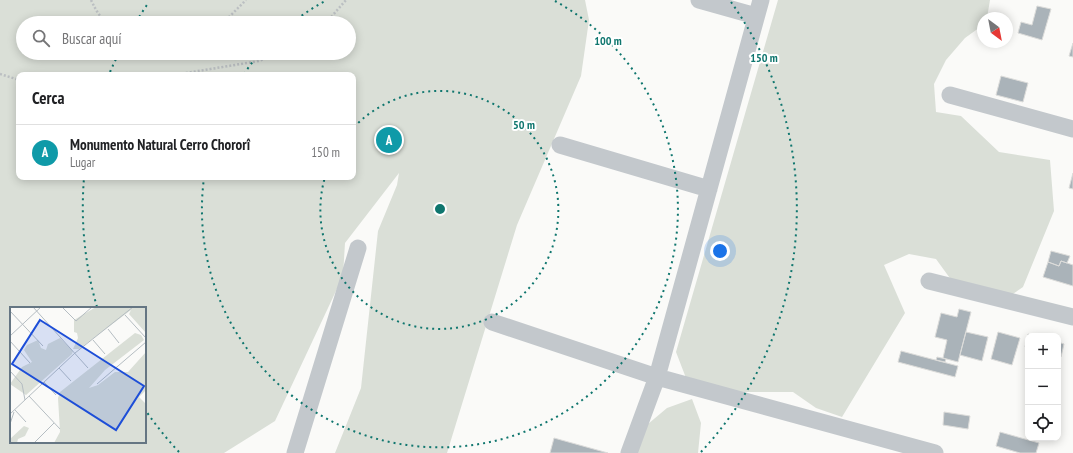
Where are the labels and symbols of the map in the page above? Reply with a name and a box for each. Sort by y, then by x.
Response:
north arrow [977,12,1013,48]
text: 100 m [594,33,622,48]
text: 150 m [750,50,778,65]
text: 50 m [513,117,535,132]
pin: A [376,125,402,155]
centre of rings [433,202,447,216]
your location [710,241,730,261]
inset map [10,307,146,443]

